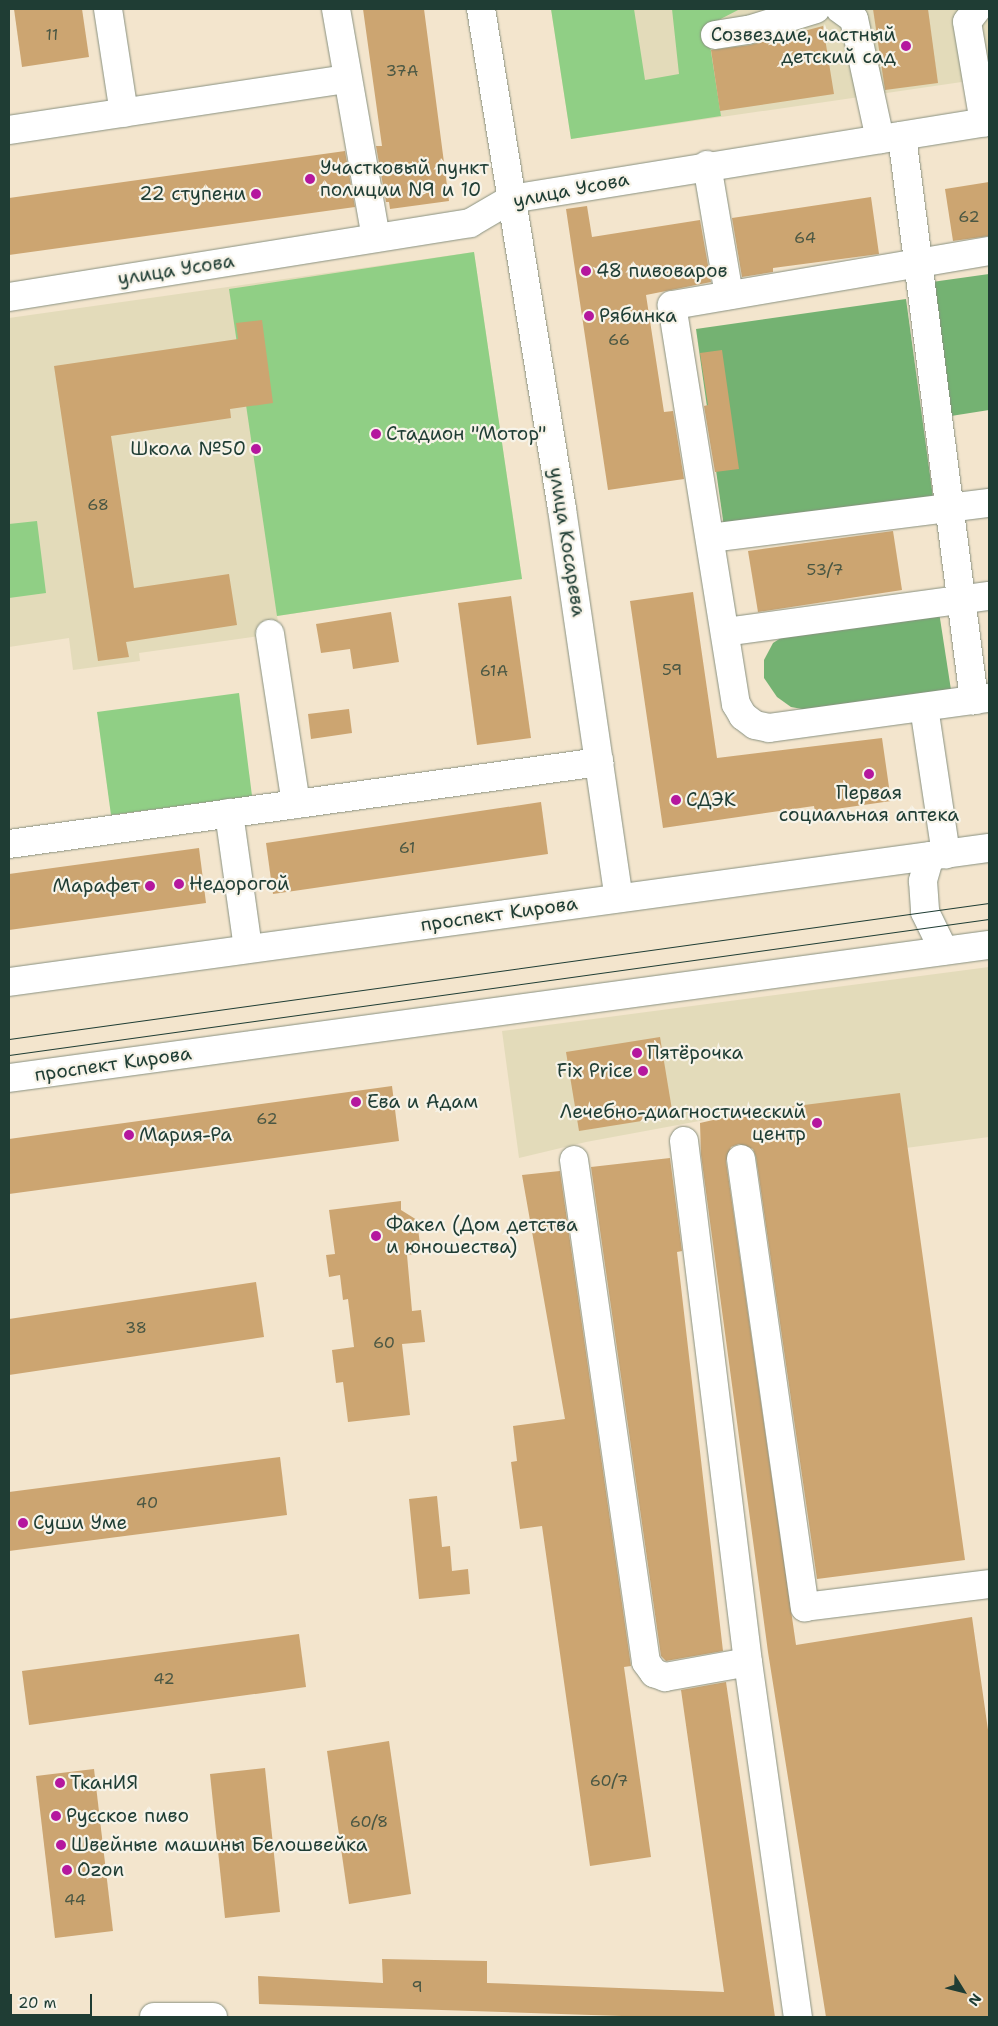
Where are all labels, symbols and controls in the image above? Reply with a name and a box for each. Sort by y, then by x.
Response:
place label: Созвездие, частный детский сад [711,24,896,68]
house number: 11 [46,25,58,45]
marker: Созвездие, частный детский сад [900,40,912,52]
house number: 37А [386,61,418,81]
place label: Участковый пункт полиции N9 и 10 [320,157,489,201]
street label: улица Усова [511,168,631,212]
marker: Участковый пункт полиции N9 и 10 [304,173,316,185]
place label: 22 ступени [139,183,246,205]
marker: 22 ступени [250,188,262,200]
house number: 62 [958,207,980,227]
house number: 64 [794,228,816,248]
street label: улица Усова [116,250,236,290]
place label: 48 пивоваров [596,260,728,282]
marker: 48 пивоваров [580,265,592,277]
place label: Рябинка [599,305,677,327]
marker: Рябинка [583,310,595,322]
house number: 66 [608,330,630,350]
place label: Стадион "Мотор" [386,423,546,445]
marker: Стадион "Мотор" [370,428,382,440]
place label: Школа №50 [130,438,246,460]
marker: Школа №50 [250,443,262,455]
street label: улица Косарева [544,466,590,618]
house number: 68 [87,495,109,515]
house number: 53/7 [807,560,843,580]
house number: 59 [662,660,682,680]
house number: 61А [480,661,508,681]
marker: Первая социальная аптека [863,768,875,780]
place label: Первая социальная аптека [779,782,959,826]
place label: СДЭК [686,789,736,811]
marker: СДЭК [670,794,682,806]
house number: 61 [399,838,415,858]
place label: Недорогой [189,873,289,895]
place label: Марафет [53,875,140,897]
marker: Недорогой [173,878,185,890]
marker: Марафет [144,880,156,892]
street label: проспект Кирова [419,892,579,936]
street label: проспект Кирова [33,1042,193,1086]
place label: Пятёрочка [647,1042,743,1064]
marker: Пятёрочка [631,1047,643,1059]
place label: Fix Price [557,1060,633,1082]
marker: Fix Price [637,1065,649,1077]
place label: Ева и Адам [367,1091,478,1113]
marker: Ева и Адам [349,1095,363,1109]
place label: Лечебно-диагностический центр [560,1101,806,1145]
house number: 62 [256,1109,278,1129]
marker: Лечебно-диагностический центр [810,1116,824,1130]
place label: Мария-Ра [139,1124,232,1146]
marker: Мария-Ра [123,1129,135,1141]
place label: Факел (Дом детства и юношества) [386,1214,578,1258]
marker: Факел (Дом детства и юношества) [370,1230,382,1242]
house number: 38 [125,1318,147,1338]
house number: 60 [373,1333,395,1353]
house number: 40 [136,1493,158,1513]
place label: Суши Уме [33,1512,127,1534]
marker: Суши Уме [17,1517,29,1529]
house number: 42 [153,1669,175,1689]
house number: 60/7 [590,1771,628,1791]
place label: ТканИЯ [70,1772,138,1794]
marker: ТканИЯ [54,1777,66,1789]
place label: Русское пиво [66,1805,189,1827]
marker: Русское пиво [50,1810,62,1822]
house number: 60/8 [350,1812,388,1832]
place label: Швейные машины Белошвейка [71,1834,368,1856]
marker: Швейные машины Белошвейка [55,1839,67,1851]
place label: Ozon [77,1859,124,1881]
marker: Ozon [61,1864,73,1876]
house number: 44 [64,1890,86,1910]
north arrow [938,1966,988,2016]
house number: 9 [411,1977,423,1997]
scale bar [12,1984,95,2016]
text: N [965,1990,986,2010]
text: 20 m [18,1993,57,2013]

